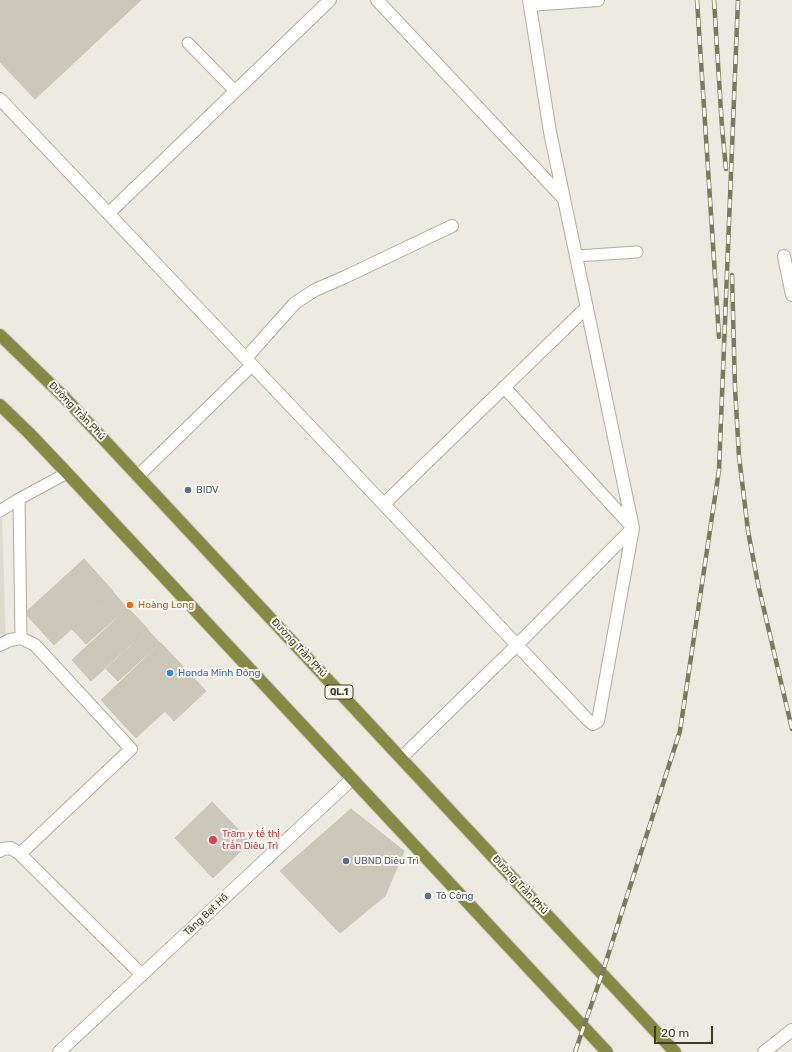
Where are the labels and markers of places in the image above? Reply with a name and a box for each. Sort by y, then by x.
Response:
place label: BIDV [196,484,219,496]
marker: BIDV [183,485,193,495]
place label: Hoàng Long [138,599,194,611]
marker: Hoàng Long [125,600,135,610]
place label: Honda Minh Đông [178,667,261,679]
marker: Honda Minh Đông [165,668,175,678]
place label: Trạm y tế thị trấn Diêu Trì [222,828,280,852]
marker: Trạm y tế thị trấn Diêu Trì [207,834,219,846]
place label: UBND Diêu Trì [354,855,419,867]
marker: UBND Diêu Trì [341,856,351,866]
place label: Tô Công [436,890,473,902]
marker: Tô Công [423,891,433,901]

